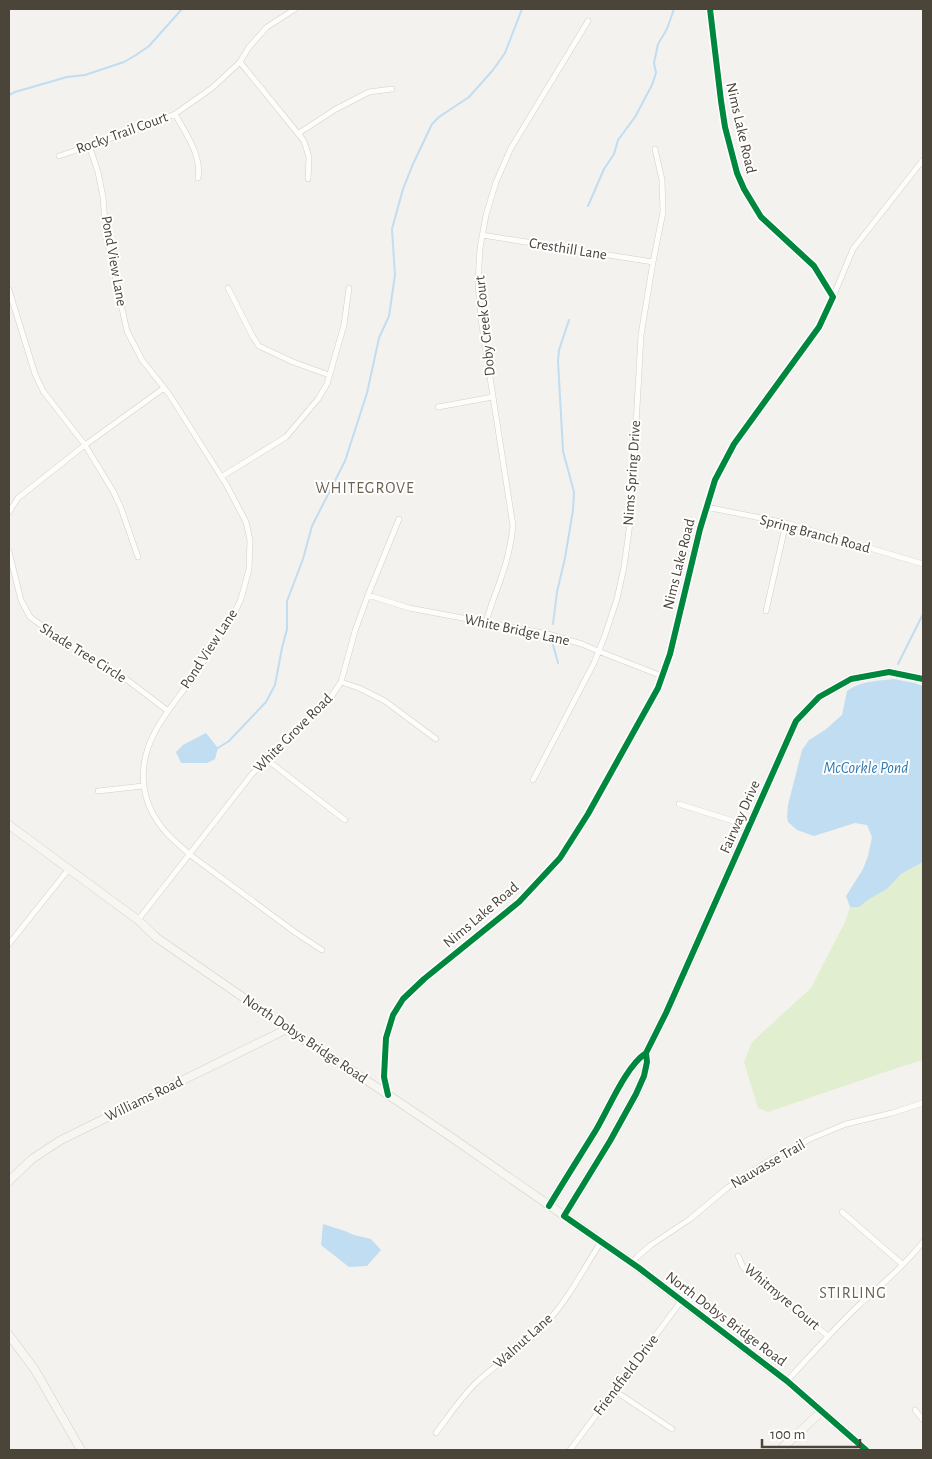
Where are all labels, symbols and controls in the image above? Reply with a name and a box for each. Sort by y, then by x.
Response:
street label: Nims Lake Road [723,81,759,175]
street label: Rocky Trail Court [74,109,170,157]
street label: Pond View Lane [99,215,129,308]
street label: Cresthill Lane [528,235,608,263]
street label: Doby Creek Court [472,275,498,377]
street label: Nims Spring Drive [621,420,643,526]
district label: WHITEGROVE [315,480,415,496]
street label: Spring Branch Road [758,512,872,556]
street label: Nims Lake Road [660,517,698,611]
street label: Pond View Lane [178,606,240,692]
street label: White Bridge Lane [463,612,571,648]
street label: Shade Tree Circle [37,620,129,686]
street label: White Grove Road [251,691,335,775]
water label: McCorkle Pond [824,760,908,776]
street label: Fairway Drive [717,778,763,856]
street label: Nims Lake Road [441,879,522,951]
street label: North Dobys Bridge Road [240,992,370,1086]
street label: Williams Road [103,1074,186,1124]
street label: Nauvasse Trail [728,1137,808,1191]
street label: Whitmyre Court [741,1261,823,1333]
street label: North Dobys Bridge Road [663,1269,789,1369]
district label: STIRLING [819,1285,887,1301]
street label: Walnut Lane [491,1311,555,1371]
street label: Friendfield Drive [591,1332,661,1418]
scale bar [762,1416,860,1448]
text: 100 m [770,1427,805,1442]

